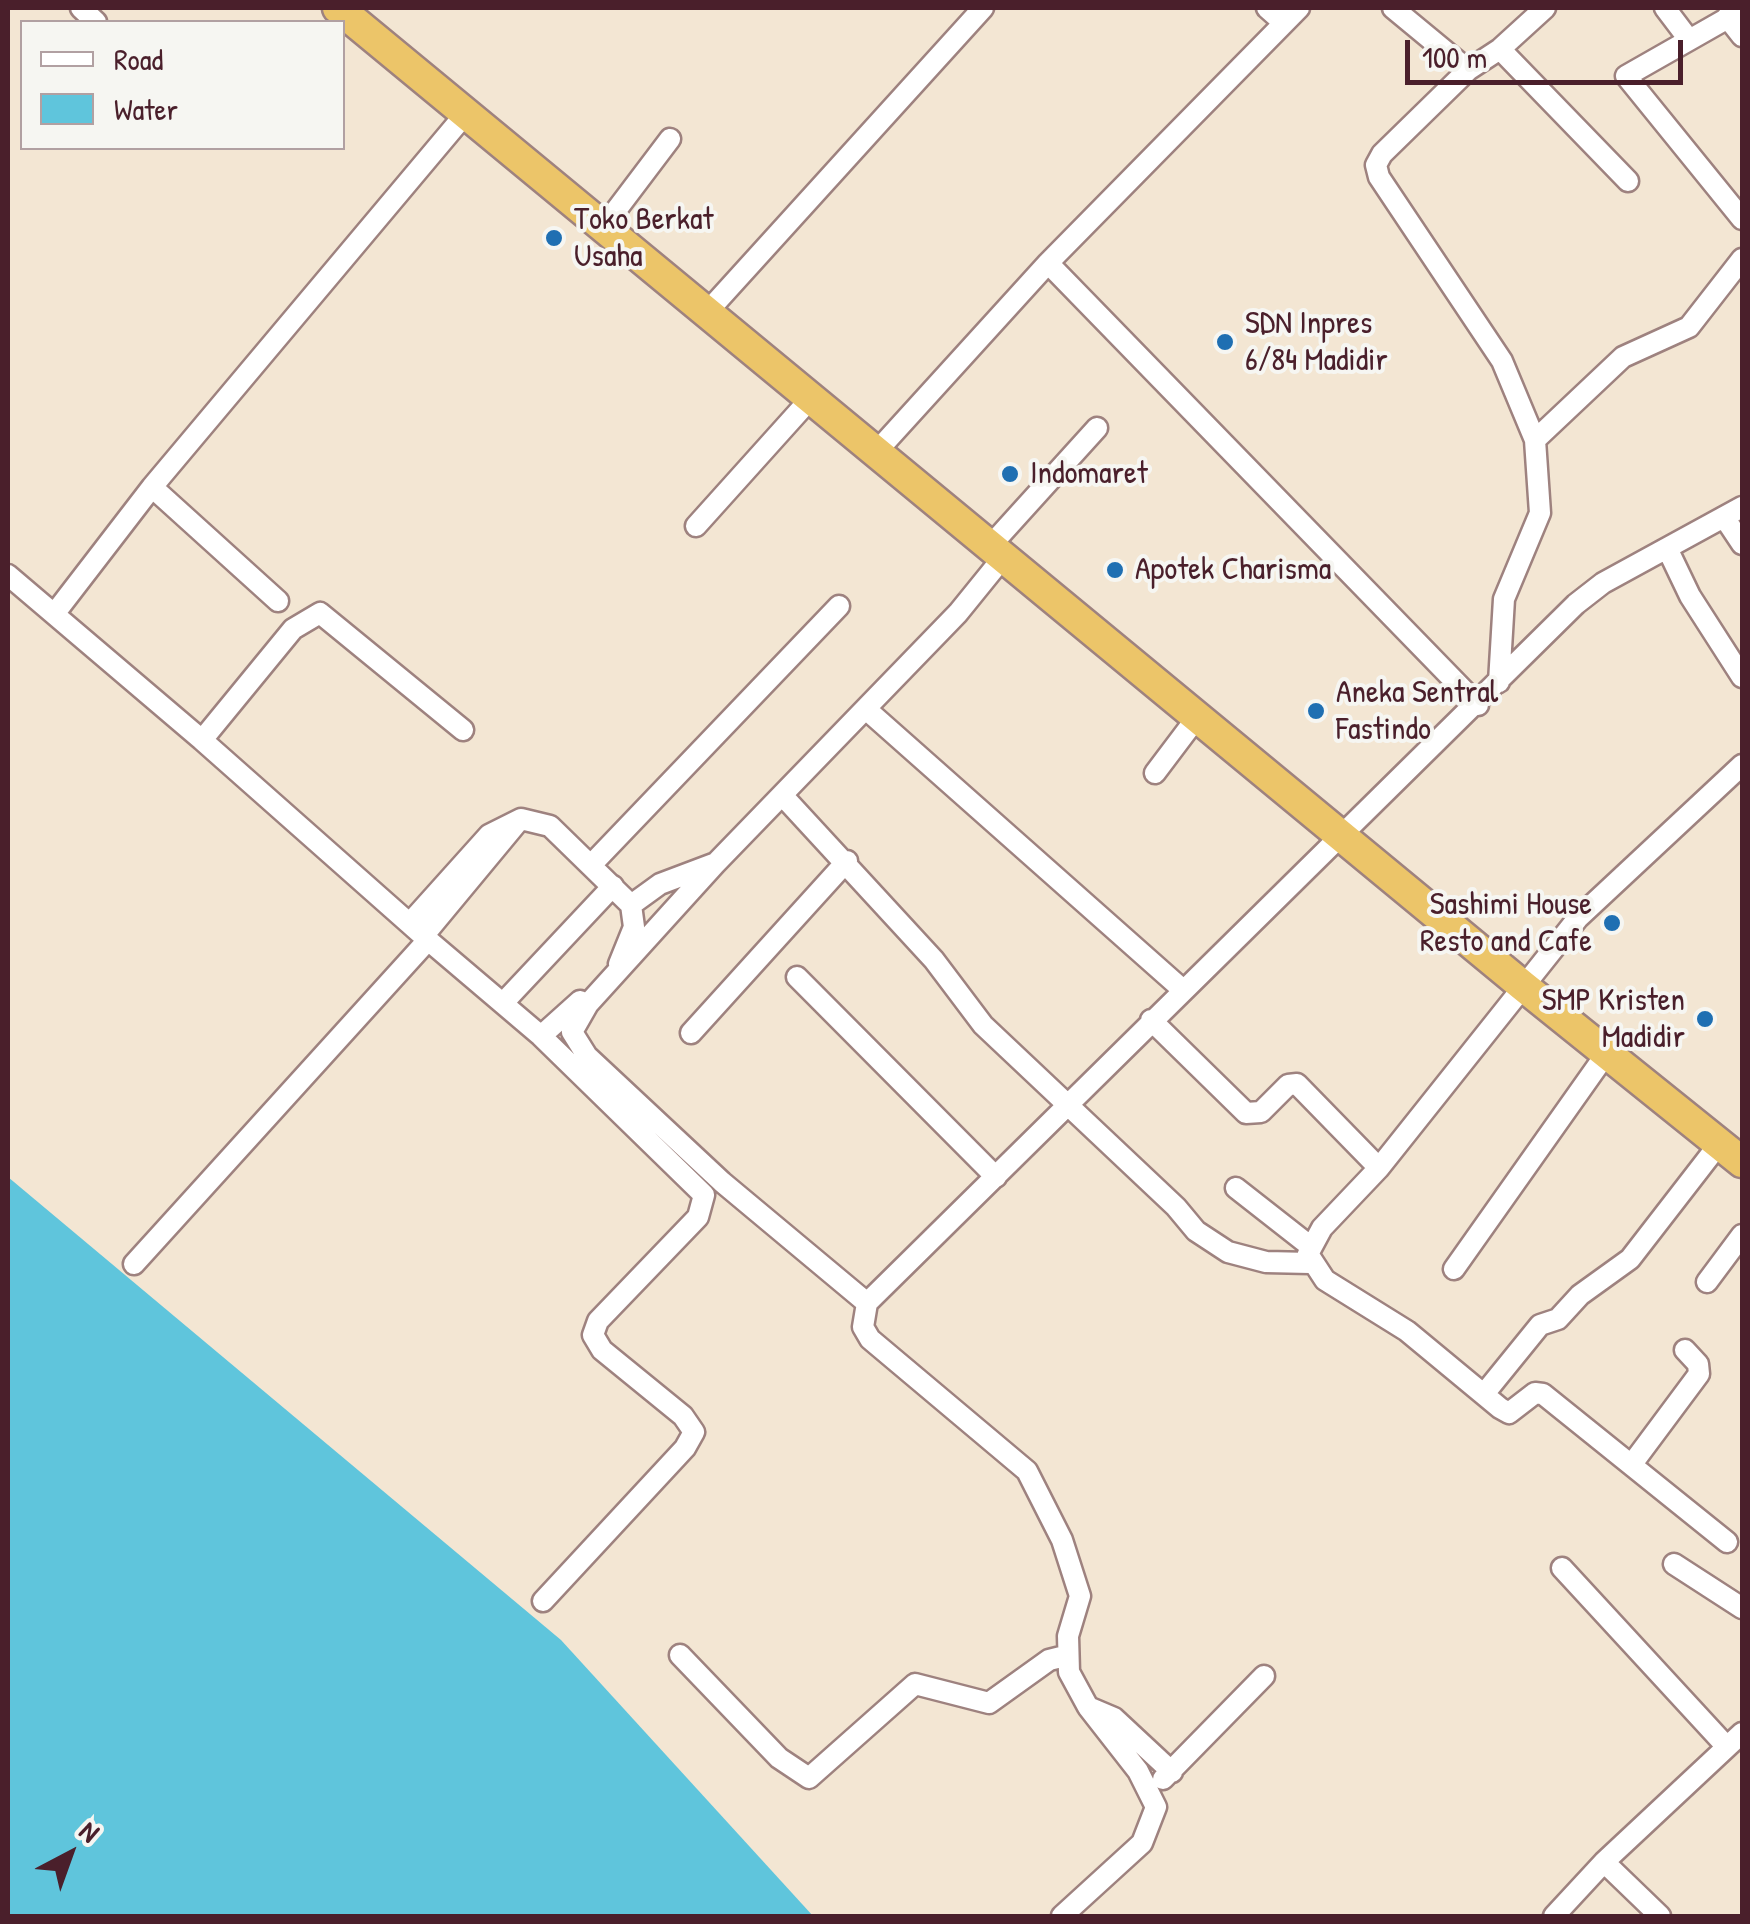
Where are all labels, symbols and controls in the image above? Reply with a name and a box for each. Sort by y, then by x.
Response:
legend [20,20,345,150]
scale bar [1410,20,1688,82]
text: 100 m [1422,37,1487,77]
text: Road [114,39,163,79]
text: Water [114,89,178,129]
place label: Toko Berkat Usaha [574,201,714,276]
marker: Toko Berkat Usaha [543,227,565,249]
place label: SDN Inpres 6/84 Madidir [1245,305,1388,380]
marker: SDN Inpres 6/84 Madidir [1214,331,1236,353]
place label: Indomaret [1030,455,1148,493]
marker: Indomaret [999,463,1021,485]
place label: Apotek Charisma [1135,551,1331,589]
marker: Apotek Charisma [1104,559,1126,581]
place label: Aneka Sentral Fastindo [1336,674,1498,749]
marker: Aneka Sentral Fastindo [1305,700,1327,722]
place label: Sashimi House Resto and Cafe [1420,886,1592,961]
marker: Sashimi House Resto and Cafe [1601,912,1623,934]
place label: SMP Kristen Madidir [1542,982,1685,1057]
marker: SMP Kristen Madidir [1694,1008,1716,1030]
north arrow [20,1804,120,1904]
text: N [72,1812,108,1851]

